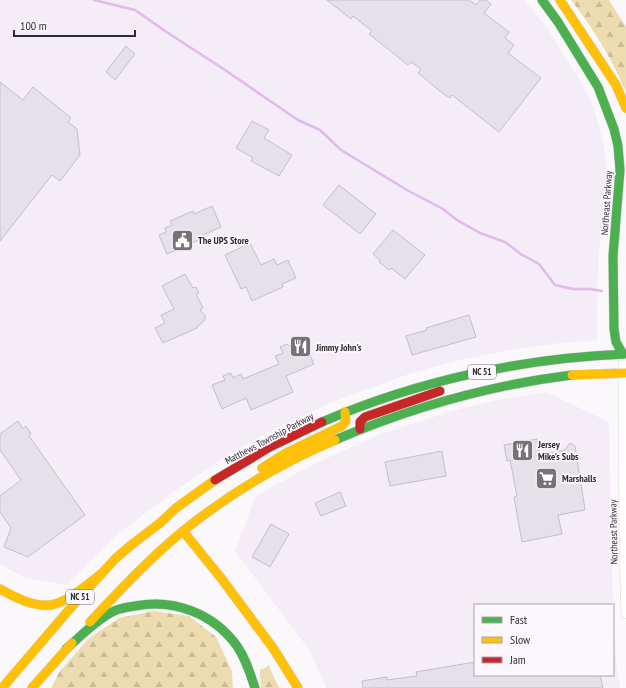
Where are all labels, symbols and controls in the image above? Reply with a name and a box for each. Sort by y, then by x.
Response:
scale bar [14,12,135,38]
text: 100 m [20,18,47,33]
street label: Northeast Parkway [598,170,615,236]
public building icon: The UPS Store [170,227,196,253]
place label: The UPS Store [198,234,249,247]
restaurant icon: Jimmy John's [287,334,313,360]
place label: Jimmy John's [315,341,362,354]
road number: NC 51 [468,365,496,379]
street label: Matthews Township Parkway [223,410,316,467]
restaurant icon: Jersey Mike's Subs [509,437,535,463]
place label: Jersey Mike's Subs [537,438,579,463]
supermarket icon: Marshalls [534,465,560,491]
place label: Marshalls [562,472,597,485]
street label: Northeast Parkway [606,499,621,564]
road number: NC 51 [66,590,94,604]
legend [474,604,614,676]
text: Fast [510,612,528,627]
text: Slow [510,632,531,647]
text: Jam [509,652,526,667]

